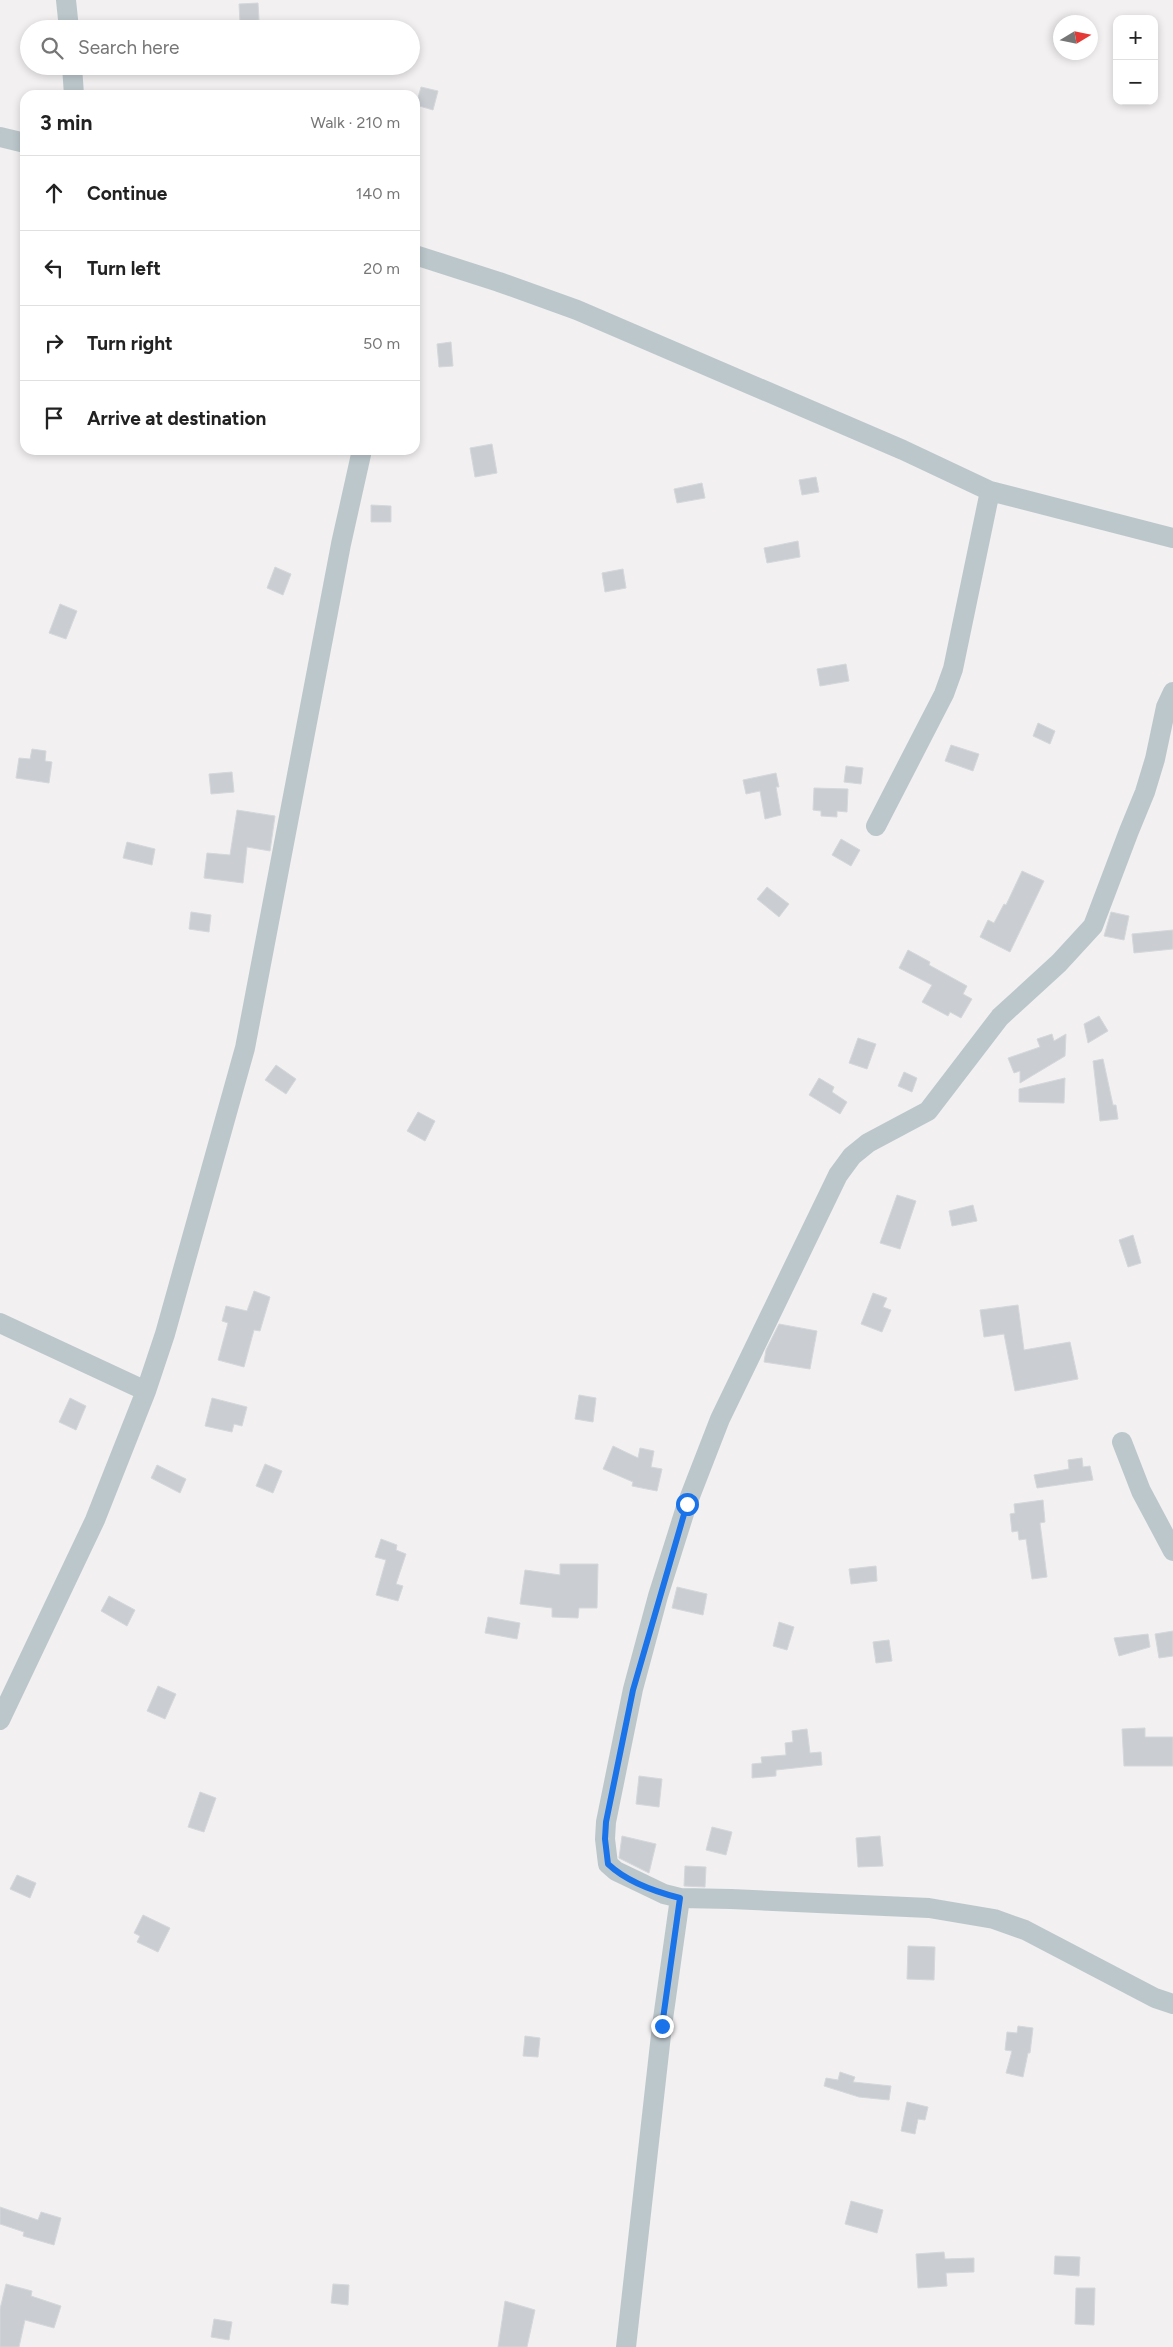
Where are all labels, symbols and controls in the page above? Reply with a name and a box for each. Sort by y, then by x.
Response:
north arrow [1053,15,1098,60]
map controls [1113,15,1158,105]
button: + [1113,15,1158,60]
search box [20,20,420,75]
icon: search [38,34,66,62]
text: Search here [78,36,180,59]
button: − [1113,60,1158,105]
text: 3 min [40,110,92,135]
text: Walk · 210 m [311,113,400,132]
icon: ahead [40,179,68,207]
text: Continue [87,182,167,205]
text: 140 m [356,184,400,203]
icon: left [40,254,68,282]
text: Turn left [87,257,161,280]
text: 20 m [363,259,400,278]
icon: right [40,329,68,357]
text: Turn right [87,332,173,355]
text: 50 m [363,334,400,353]
icon: arrive [40,404,68,432]
text: Arrive at destination [87,407,266,430]
route start [676,1493,699,1516]
route end [651,2015,674,2038]

